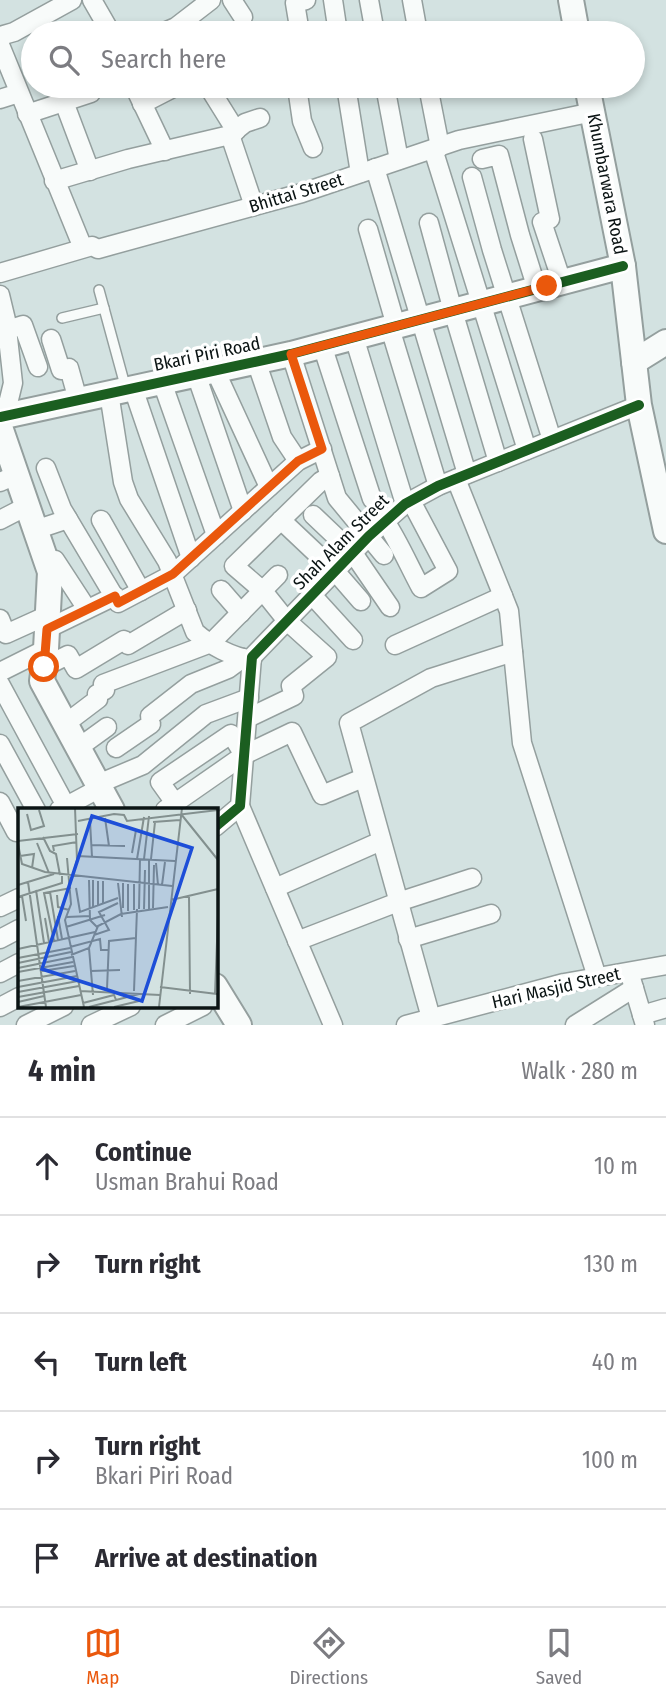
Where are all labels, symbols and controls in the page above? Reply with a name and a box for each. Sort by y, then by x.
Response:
search box [21,21,645,98]
icon: search [45,41,83,79]
text: Search here [101,44,226,75]
street label: Khumbarwara Road [583,112,631,256]
street label: Bhittai Street [246,168,346,218]
route end [531,270,562,301]
street label: Bkari Piri Road [152,332,262,376]
street label: Shah Alam Street [289,490,393,594]
route start [28,651,59,682]
inset map [18,808,217,1007]
street label: Hari Masjid Street [490,963,622,1013]
text: 4 min [28,1053,96,1089]
text: Walk · 280 m [521,1057,638,1085]
text: Continue [95,1137,192,1168]
icon: ahead [28,1147,66,1185]
text: 10 m [594,1152,638,1180]
text: Usman Brahui Road [95,1168,279,1196]
icon: right [28,1245,66,1283]
text: Turn right [95,1249,201,1280]
text: 130 m [584,1250,638,1278]
icon: left [28,1343,66,1381]
text: Turn left [95,1347,187,1378]
text: 40 m [592,1348,638,1376]
text: Turn right [95,1431,201,1462]
icon: right [28,1441,66,1479]
text: 100 m [582,1446,638,1474]
text: Bkari Piri Road [95,1462,233,1490]
icon: arrive [28,1539,66,1577]
text: Arrive at destination [95,1543,318,1574]
tab: Map [84,1624,122,1689]
tab: Directions [290,1624,368,1689]
tab: Saved [536,1624,582,1689]

